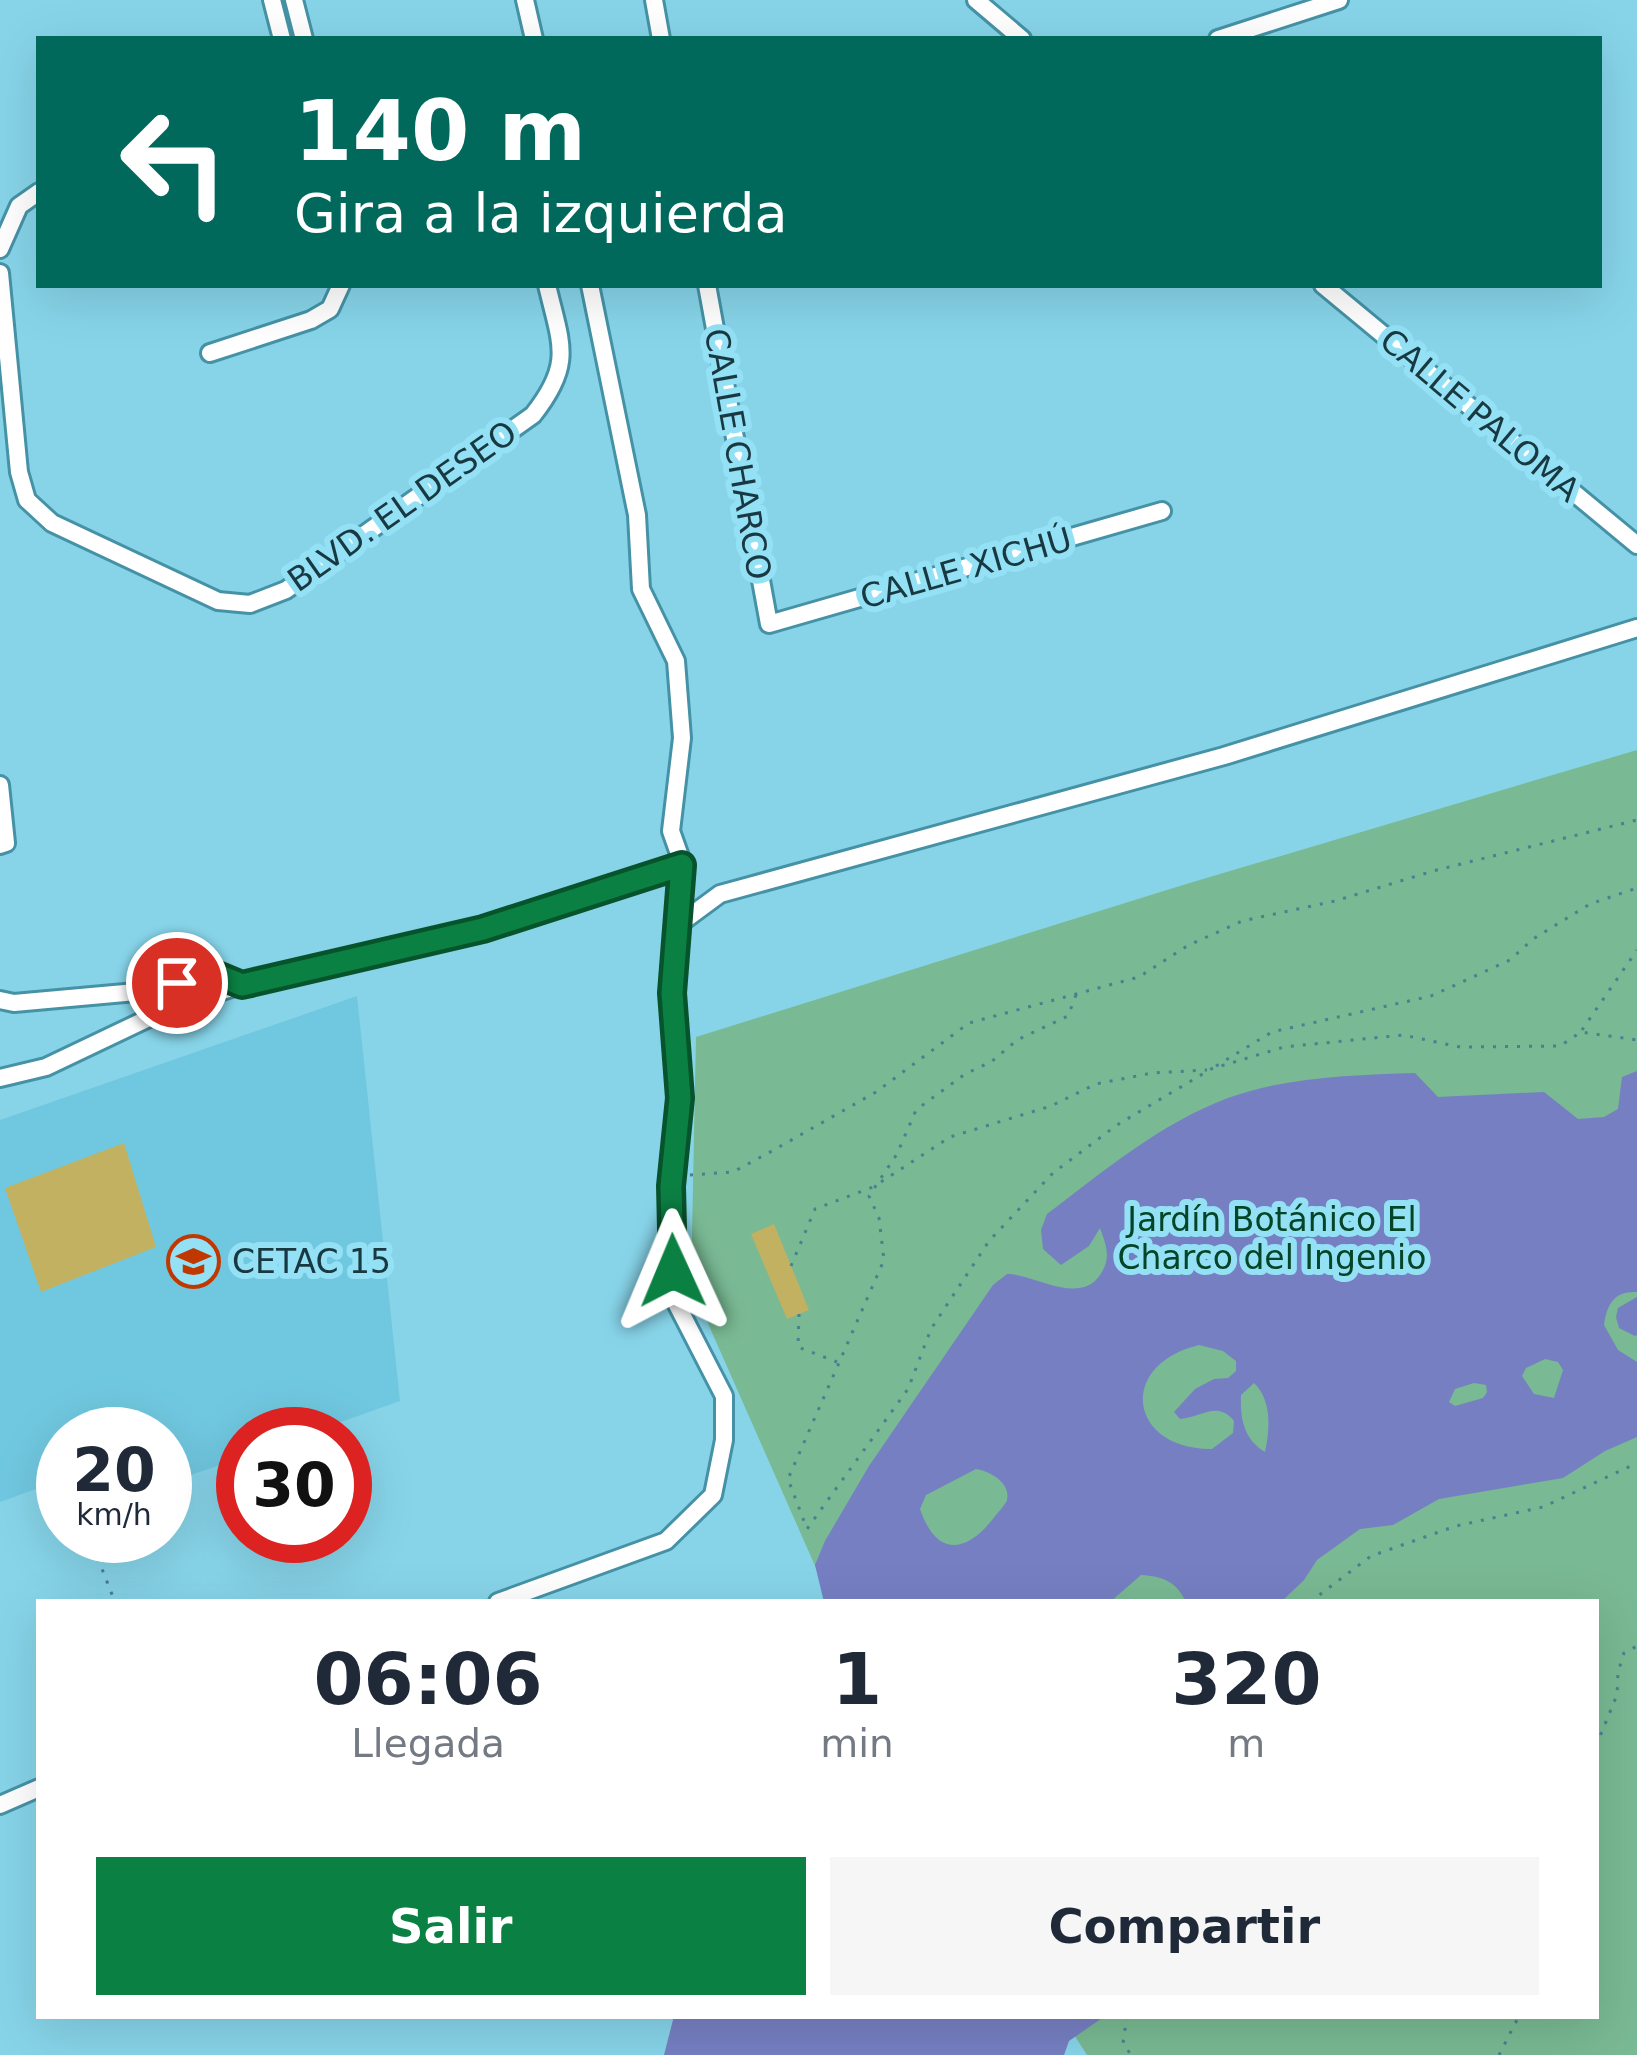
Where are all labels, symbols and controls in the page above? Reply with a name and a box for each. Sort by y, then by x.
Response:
text: 140 m [294,82,586,180]
icon: left [96,84,252,240]
text: Gira a la izquierda [294,182,788,245]
street label: CALLE PALOMA [1372,320,1588,510]
street label: CALLE CHARCO [697,325,779,583]
street label: BLVD. EL DESEO [280,413,524,599]
street label: CALLE XICHÚ [856,518,1076,617]
pin [126,932,228,1034]
icon: arrive [144,950,210,1016]
park label: Jardín Botánico El Charco del Ingenio [1118,1200,1426,1277]
position arrow [610,1208,736,1334]
school or university icon: CETAC 15 [165,1233,221,1289]
place label: CETAC 15 [232,1242,391,1281]
speed limit sign: 30 [216,1407,372,1563]
text: 20 [72,1435,156,1505]
text: km/h [76,1497,152,1532]
text: 06:06 [313,1637,543,1721]
text: 1 [832,1637,882,1721]
text: 320 [1171,1637,1321,1721]
text: Llegada [351,1721,505,1766]
text: min [820,1721,894,1766]
text: m [1227,1721,1265,1766]
button: Salir [96,1857,806,1995]
button: Compartir [830,1857,1539,1995]

